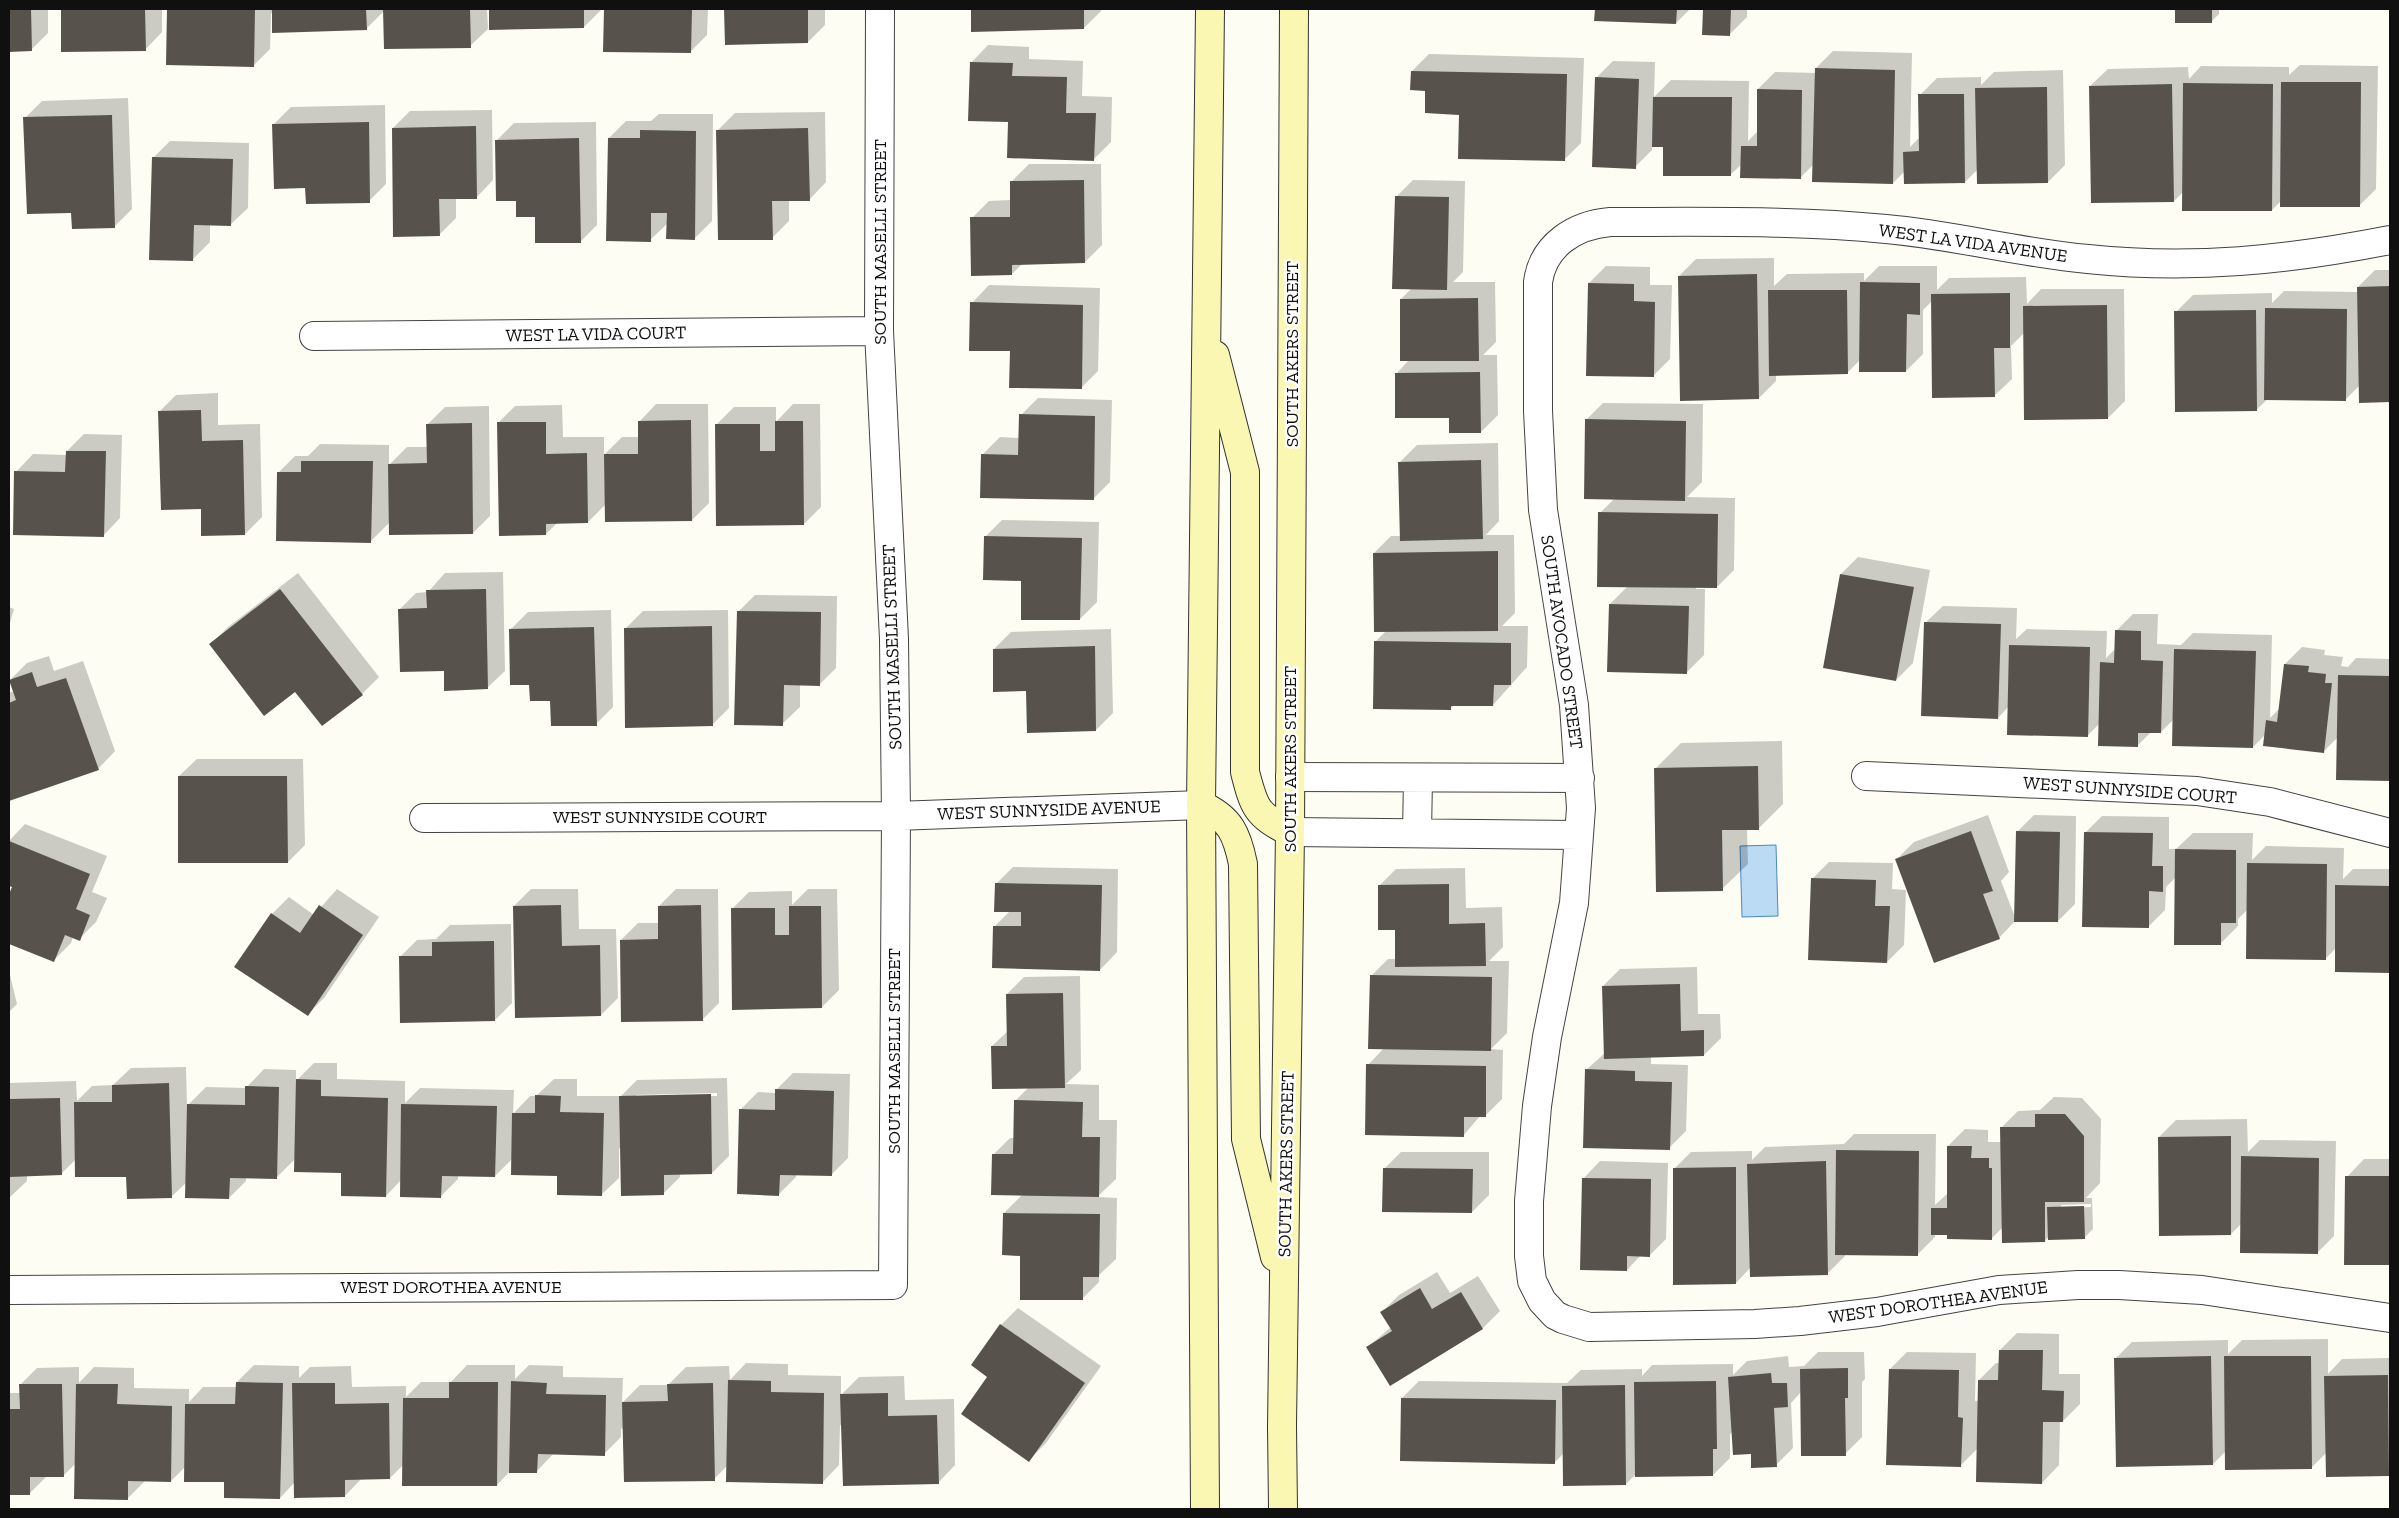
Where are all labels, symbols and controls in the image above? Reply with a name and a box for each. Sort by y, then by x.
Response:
street label: SOUTH MASELLI STREET [869,139,891,345]
street label: WEST LA VIDA AVENUE [1877,219,2069,267]
street label: SOUTH AKERS STREET [1281,261,1303,447]
street label: WEST LA VIDA COURT [505,321,687,347]
street label: SOUTH AVOCADO STREET [1536,534,1588,750]
street label: SOUTH MASELLI STREET [877,544,907,750]
street label: SOUTH AKERS STREET [1279,666,1301,852]
street label: WEST SUNNYSIDE COURT [2022,772,2238,808]
street label: WEST SUNNYSIDE AVENUE [937,795,1161,825]
street label: WEST SUNNYSIDE COURT [553,806,767,828]
street label: SOUTH MASELLI STREET [883,948,905,1154]
street label: SOUTH AKERS STREET [1273,1071,1299,1257]
street label: WEST DOROTHEA AVENUE [341,1276,561,1298]
street label: WEST DOROTHEA AVENUE [1827,1276,2049,1328]

